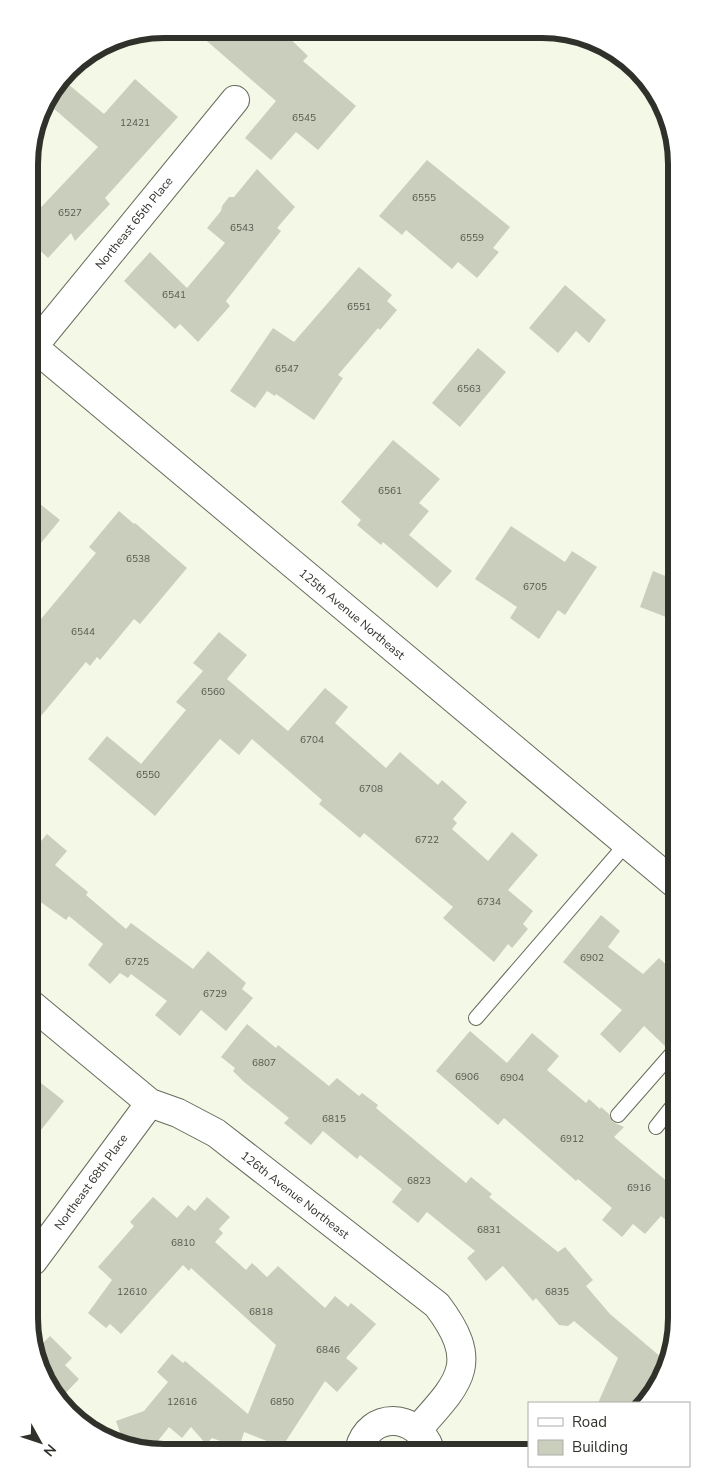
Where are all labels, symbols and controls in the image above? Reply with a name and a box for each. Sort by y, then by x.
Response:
house number: 6545 [292,111,316,125]
house number: 12421 [120,116,150,130]
street label: Northeast 65th Place [92,173,176,273]
house number: 6555 [412,191,436,205]
house number: 6527 [58,206,82,220]
house number: 6543 [230,221,254,235]
house number: 6559 [460,231,484,245]
house number: 6541 [162,288,186,302]
house number: 6551 [347,300,371,314]
house number: 6547 [275,362,299,376]
house number: 6563 [457,382,481,396]
house number: 6561 [378,484,402,498]
house number: 6538 [126,552,150,566]
street label: 125th Avenue Northeast [296,565,409,664]
house number: 6705 [523,580,547,594]
house number: 6544 [71,625,95,639]
house number: 6560 [201,685,225,699]
house number: 6704 [300,733,324,747]
house number: 6550 [136,768,160,782]
house number: 6708 [359,782,383,796]
house number: 6722 [415,833,439,847]
house number: 6734 [477,895,501,909]
house number: 6902 [580,951,604,965]
house number: 6725 [125,955,149,969]
house number: 6729 [203,987,227,1001]
house number: 6807 [252,1056,276,1070]
house number: 6906 [455,1070,479,1084]
house number: 6904 [500,1071,524,1085]
house number: 6815 [322,1112,346,1126]
street label: Northeast 68th Place [51,1131,131,1233]
house number: 6912 [560,1132,584,1146]
street label: 126th Avenue Northeast [237,1148,353,1243]
house number: 6823 [407,1174,431,1188]
house number: 6916 [627,1181,651,1195]
house number: 6831 [477,1223,501,1237]
house number: 6810 [171,1236,195,1250]
house number: 12610 [117,1285,147,1299]
house number: 6835 [545,1285,569,1299]
house number: 6818 [249,1305,273,1319]
house number: 6846 [316,1343,340,1357]
house number: 12616 [167,1395,197,1409]
house number: 6850 [270,1395,294,1409]
legend [528,1402,690,1467]
text: Road [572,1412,607,1432]
north arrow [15,1417,65,1467]
text: Building [572,1437,628,1457]
text: N [39,1440,60,1460]

